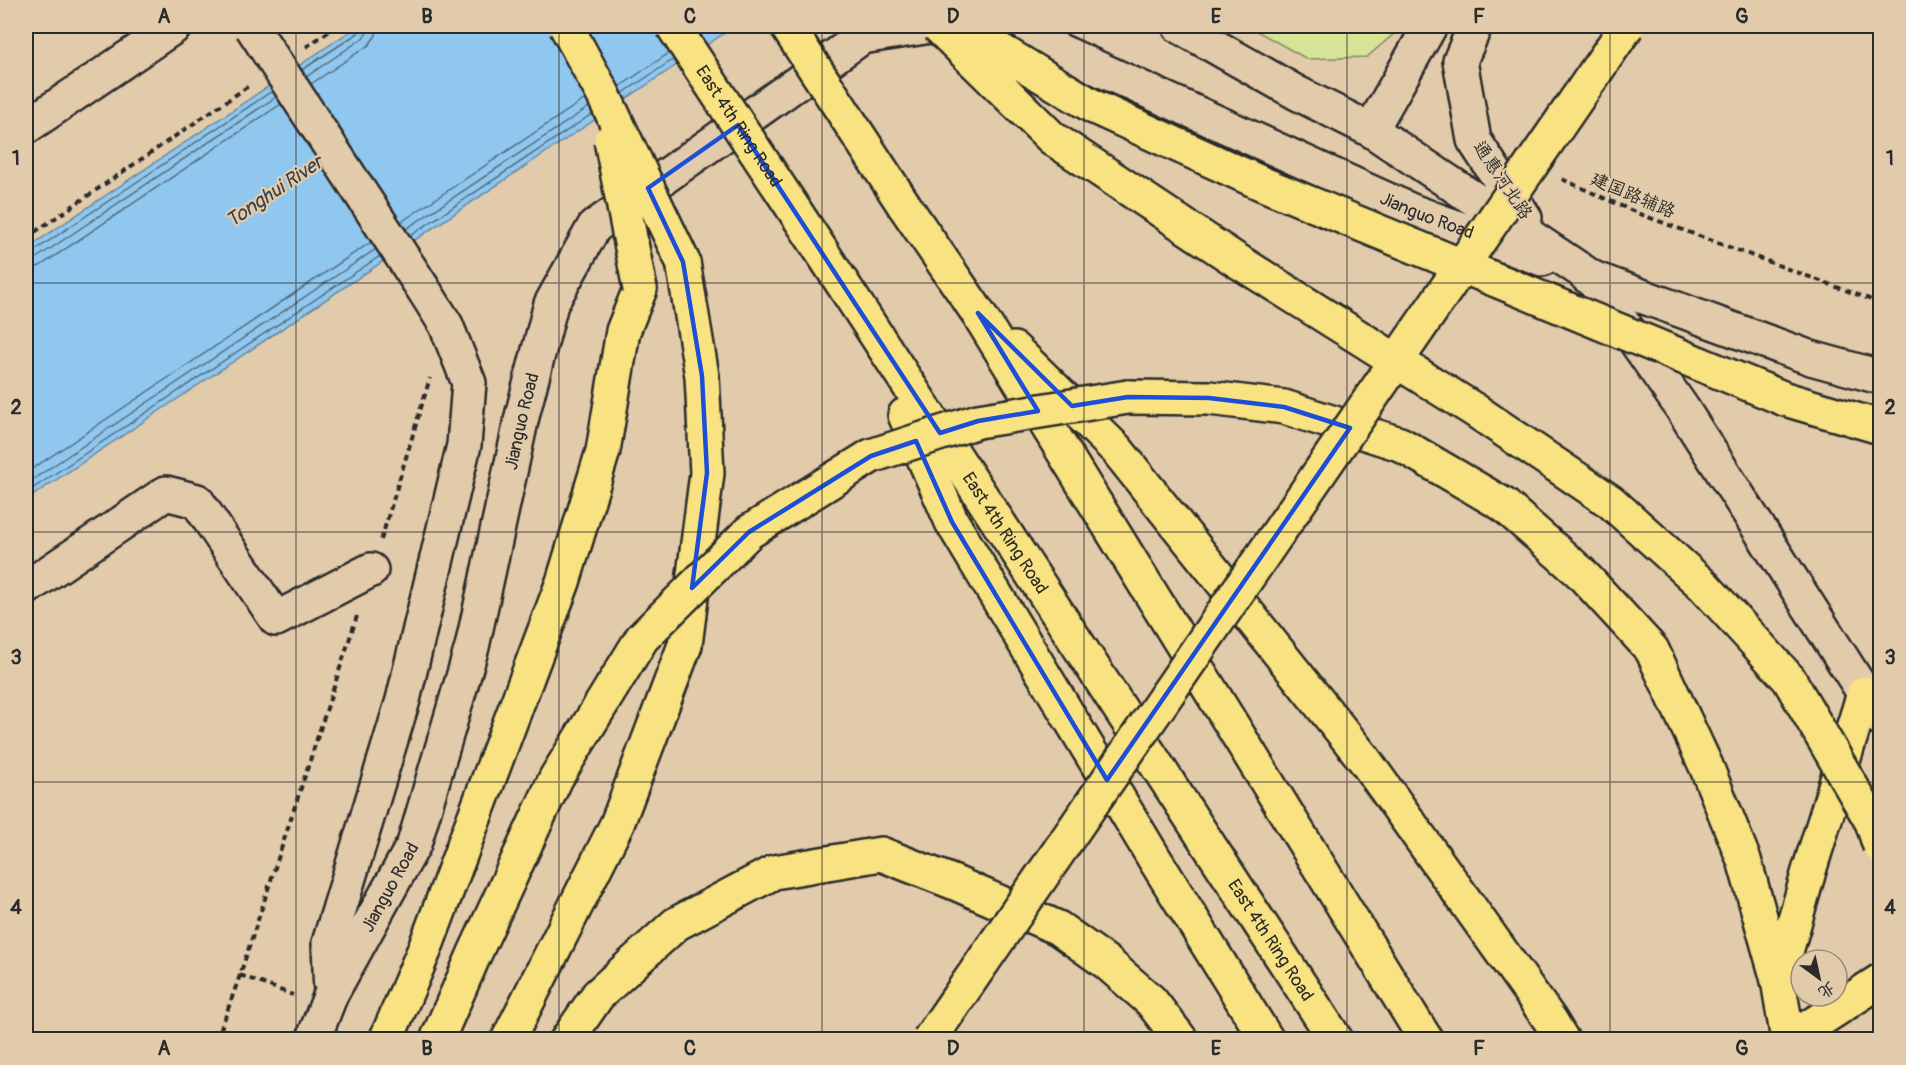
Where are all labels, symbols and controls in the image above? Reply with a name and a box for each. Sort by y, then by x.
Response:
text: A [158,4,171,29]
text: B [421,4,433,29]
text: C [684,4,696,29]
text: D [947,4,960,29]
text: E [1211,4,1222,29]
text: F [1473,4,1485,29]
text: G [1735,4,1749,29]
street label: East 4th Ring Road [690,61,787,192]
street label: 通惠河北路 [1468,137,1537,224]
text: 1 [12,146,20,171]
text: 1 [1886,146,1894,171]
water label: Tonghui River [221,148,330,233]
street label: 建国路辅路 [1587,167,1679,224]
street label: Jianguo Road [1376,187,1477,245]
street label: Jianguo Road [500,370,545,472]
text: 2 [10,395,22,420]
text: 2 [1884,395,1896,420]
street label: East 4th Ring Road [957,468,1053,599]
text: 3 [10,645,22,670]
text: 3 [1884,645,1896,670]
street label: Jianguo Road [356,839,425,936]
street label: East 4th Ring Road [1222,875,1318,1006]
text: 4 [10,895,22,920]
text: 4 [1884,895,1896,920]
north arrow [1789,948,1849,1008]
text: 北 [1814,977,1839,1002]
text: A [158,1036,171,1061]
text: B [421,1036,433,1061]
text: C [684,1036,696,1061]
text: D [947,1036,960,1061]
text: E [1211,1036,1222,1061]
text: F [1473,1036,1485,1061]
text: G [1735,1036,1749,1061]

